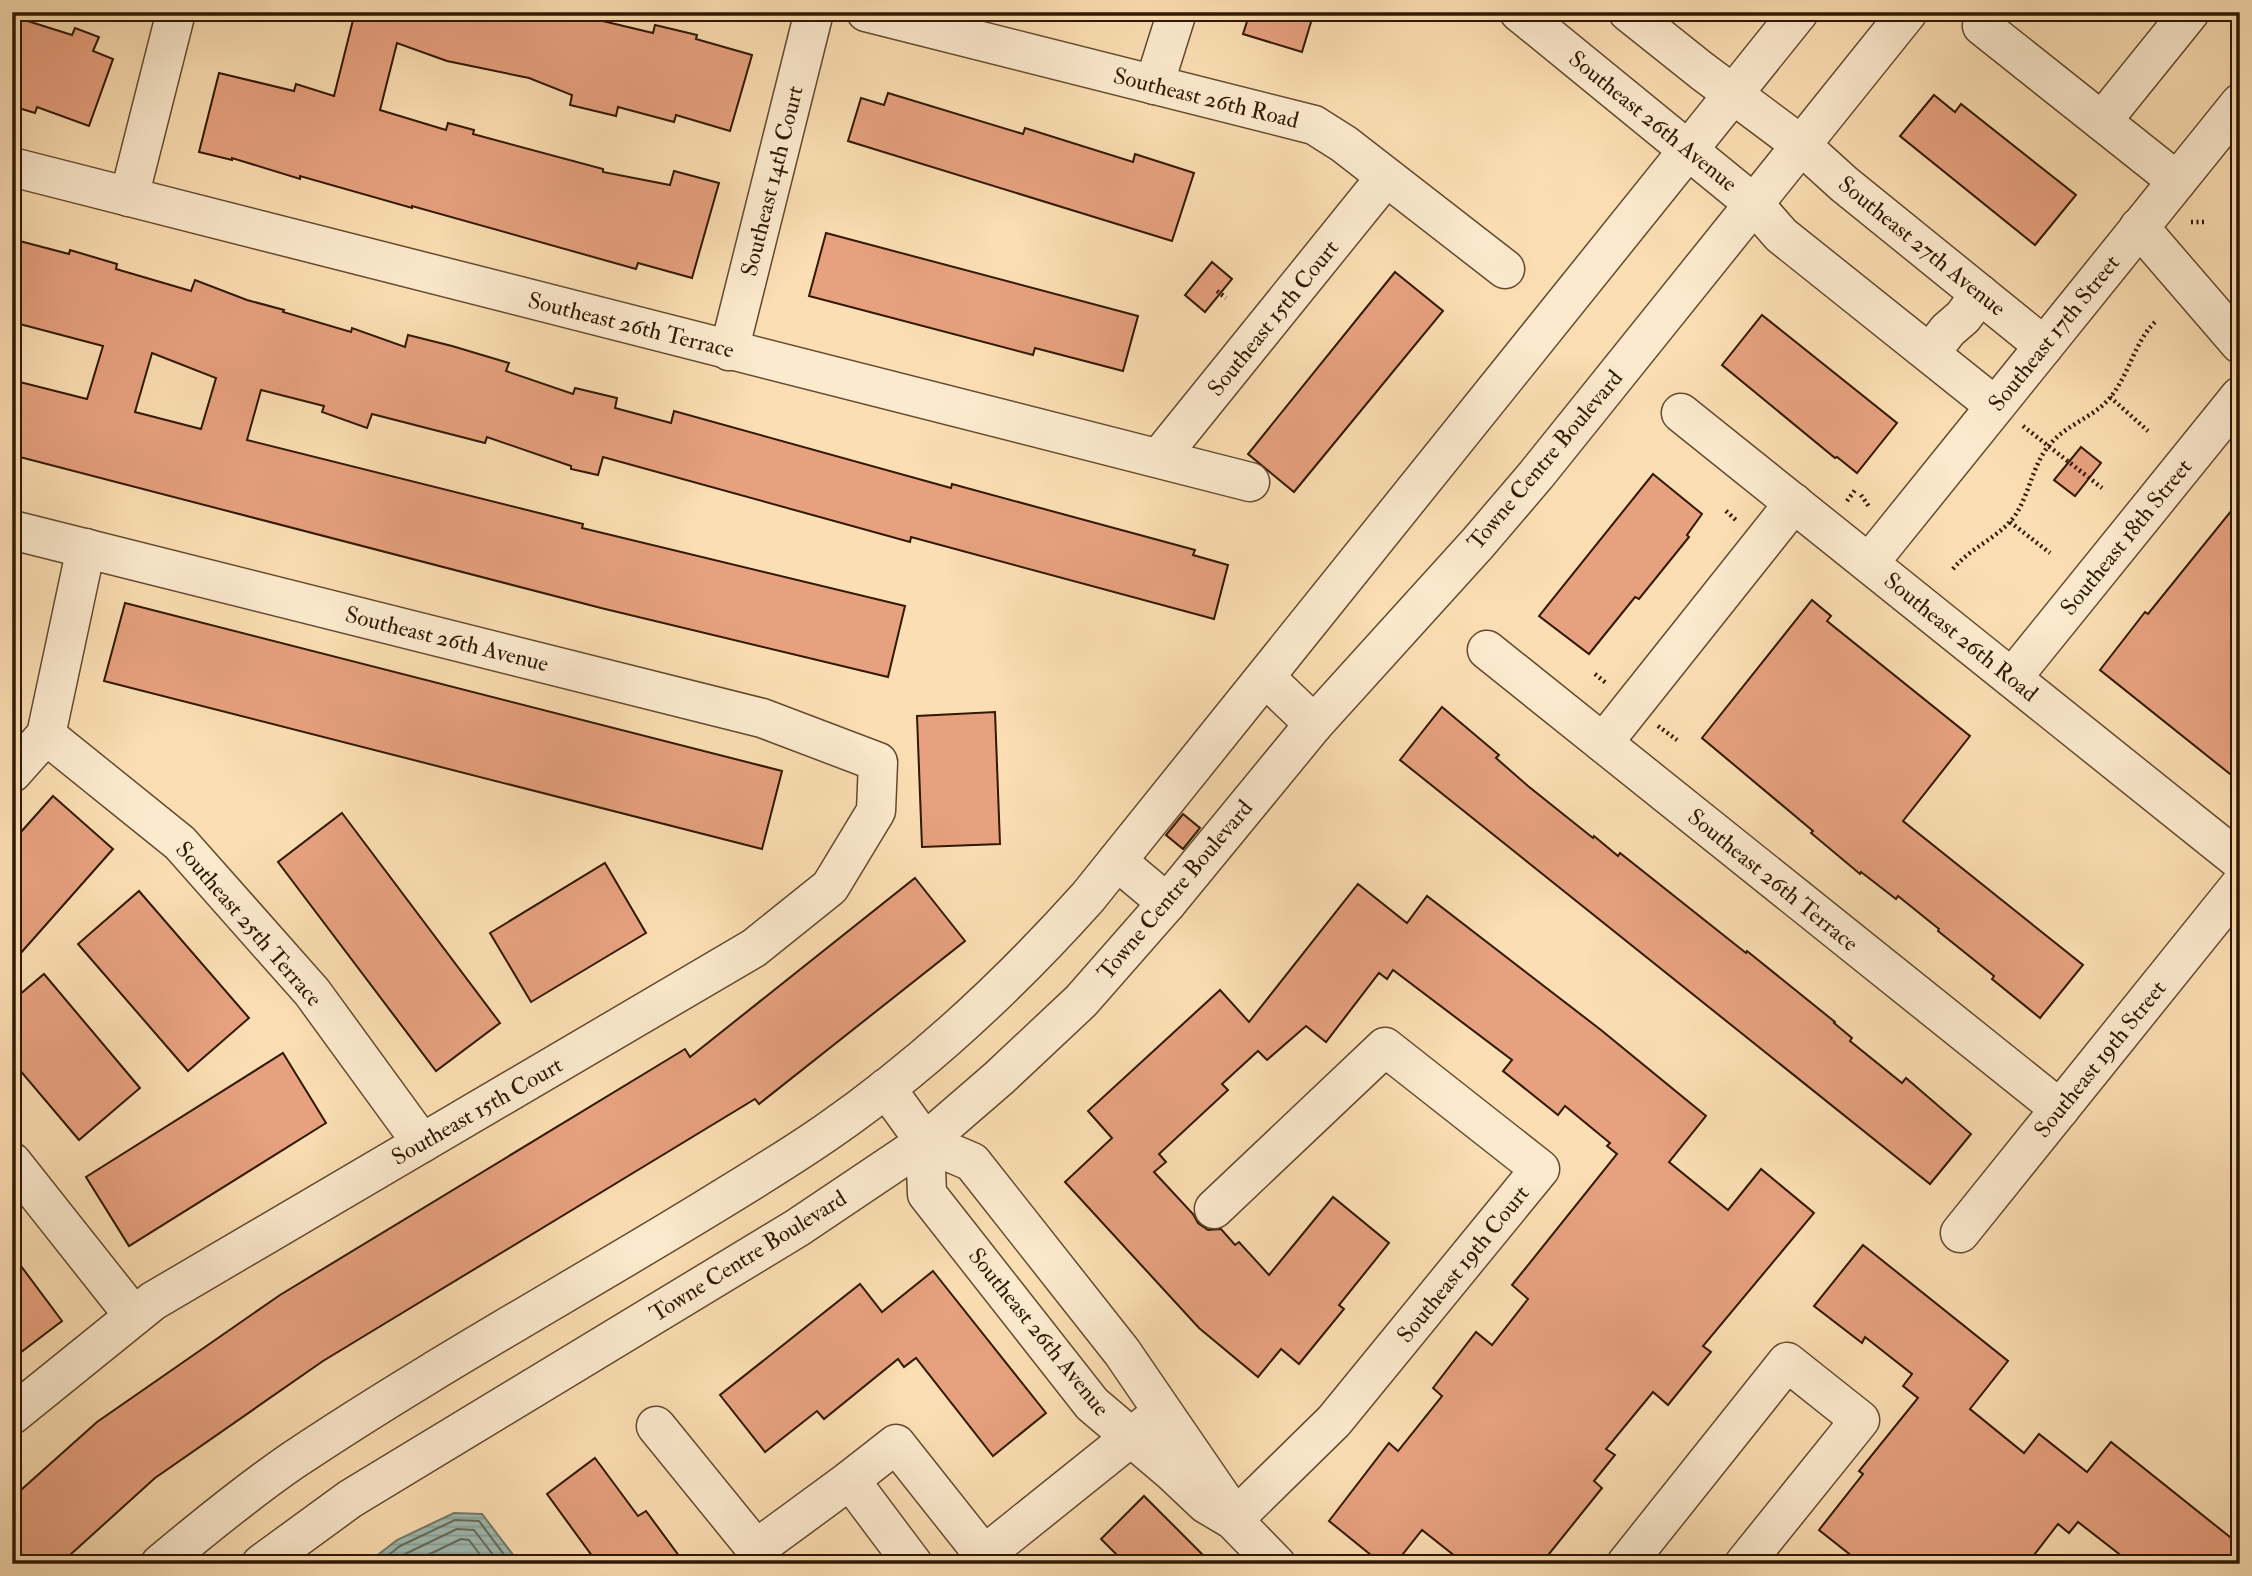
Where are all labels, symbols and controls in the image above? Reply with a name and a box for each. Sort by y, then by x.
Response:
street label: Southeast 26th Avenue [1563,44,1743,198]
street label: Southeast 26th Road [1110,61,1302,135]
street label: Southeast 14th Court [734,83,810,279]
street label: Southeast 27th Avenue [1832,169,2012,323]
street label: Southeast 15th Court [1201,234,1345,402]
street label: Southeast 17th Street [1982,249,2126,417]
street label: Southeast 26th Terrace [525,285,737,365]
street label: Towne Centre Boulevard [1461,364,1629,556]
street label: Southeast 18th Street [2054,453,2198,621]
street label: Southeast 26th Road [1878,566,2044,708]
street label: Southeast 26th Avenue [342,600,552,678]
street label: Towne Centre Boulevard [1091,794,1259,986]
street label: Southeast 26th Terrace [1682,802,1865,958]
street label: Southeast 25th Terrace [169,835,329,1013]
street label: Southeast 19th Street [2028,974,2172,1144]
street label: Southeast 15th Court [386,1050,568,1172]
street label: Southeast 19th Court [1391,1179,1535,1349]
street label: Towne Centre Boulevard [644,1184,852,1328]
street label: Southeast 26th Avenue [962,1242,1116,1422]

